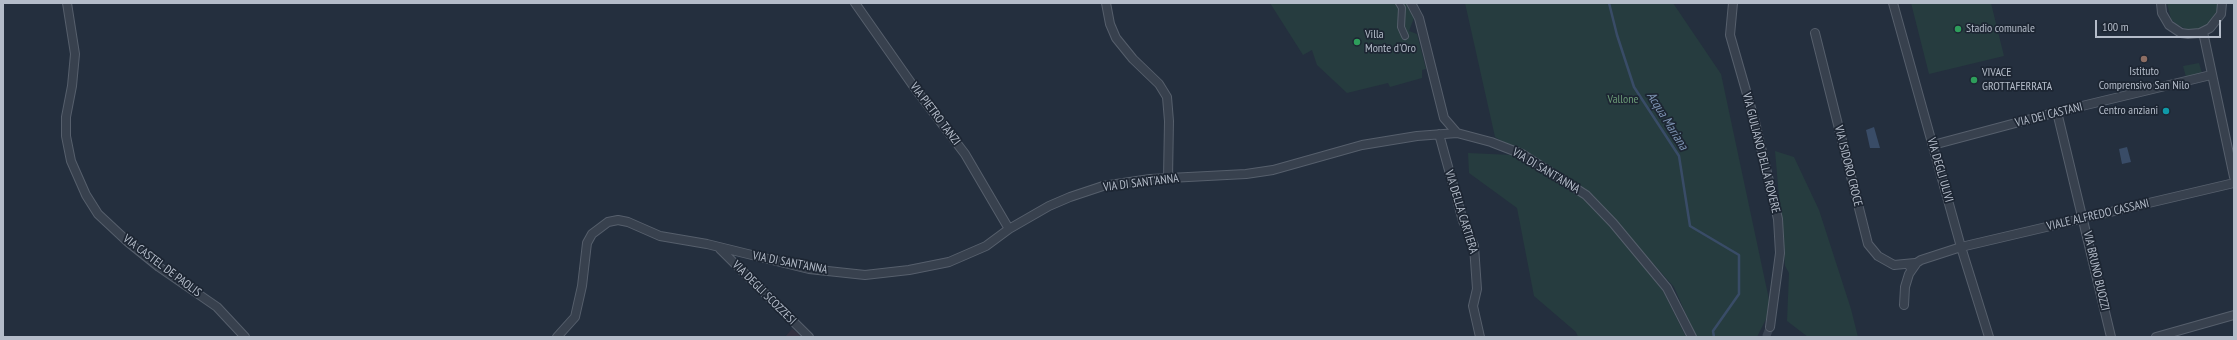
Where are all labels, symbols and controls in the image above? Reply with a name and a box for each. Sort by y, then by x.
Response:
scale bar [2097,12,2223,38]
text: 100 m [2102,19,2129,34]
place label: Stadio comunale [1966,22,2035,36]
marker: Stadio comunale [1953,24,1963,34]
place label: Villa Monte d'Oro [1365,28,1416,56]
marker: Villa Monte d'Oro [1352,37,1362,47]
marker: Istituto Comprensivo San Nilo [2139,54,2149,64]
place label: Istituto Comprensivo San Nilo [2099,65,2189,93]
place label: VIVACE GROTTAFERRATA [1982,66,2052,94]
marker: VIVACE GROTTAFERRATA [1969,75,1979,85]
street label: VIA PIETRO TANZI [907,80,963,148]
water label: Acqua Mariana [1643,89,1691,153]
street label: VIA GIULIANO DELLA ROVERE [1739,91,1783,215]
park label: Vallone [1608,93,1638,107]
street label: VIA DEI CASTANI [2014,100,2084,130]
place label: Centro anziani [2099,104,2158,118]
marker: Centro anziani [2161,106,2171,116]
street label: VIA ISIDORO CROCE [1831,124,1865,208]
street label: VIA DEGLI ULIVI [1924,136,1956,204]
street label: VIA DI SANT'ANNA [1510,145,1582,197]
street label: VIA DELLA CARTIERA [1441,168,1481,256]
street label: VIA DI SANT'ANNA [1102,171,1180,195]
street label: VIALE ALFREDO CASSANI [2045,196,2151,234]
street label: VIA BRUNO BUOZZI [2080,230,2112,312]
street label: VIA CASTEL DE PAOLIS [120,232,204,300]
street label: VIA DI SANT'ANNA [751,249,829,277]
street label: VIA DEGLI SCOZZESI [729,258,799,328]

